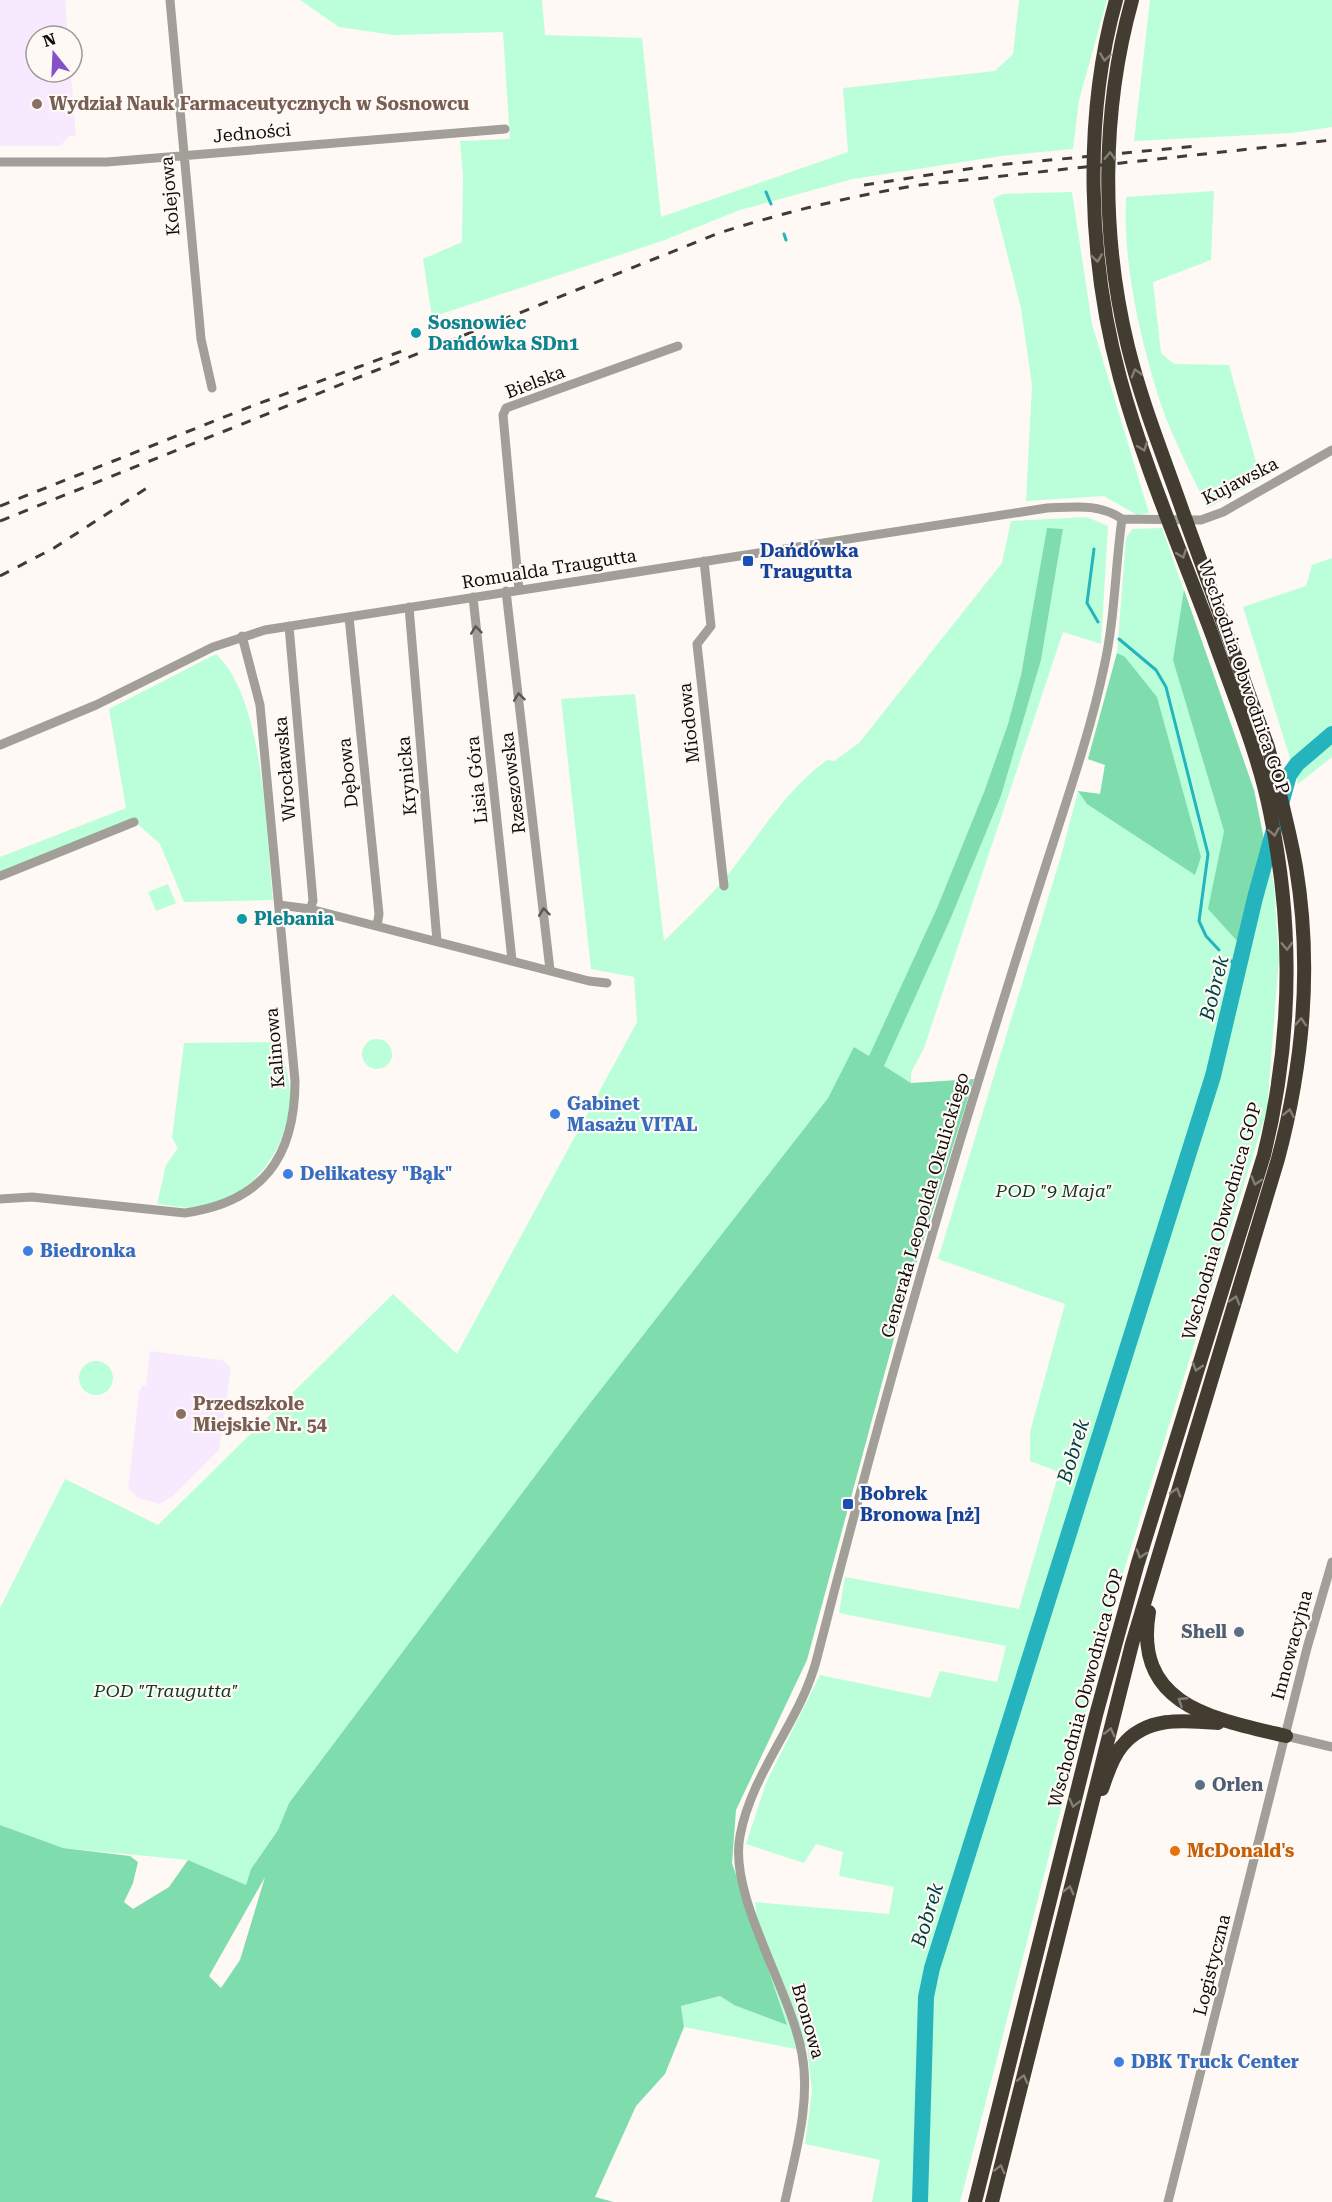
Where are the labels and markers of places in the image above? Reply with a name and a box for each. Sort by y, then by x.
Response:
place label: Wydział Nauk Farmaceutycznych w Sosnowcu [49,93,469,114]
marker: Wydział Nauk Farmaceutycznych w Sosnowcu [30,97,44,111]
place label: Sosnowiec Dańdówka SDn1 [428,312,579,354]
marker: Sosnowiec Dańdówka SDn1 [409,326,423,340]
place label: Dańdówka Traugutta [760,540,859,582]
marker: Dańdówka Traugutta [741,554,755,568]
place label: Plebania [254,908,334,929]
marker: Plebania [235,912,249,926]
place label: Gabinet Masażu VITAL [567,1093,697,1135]
marker: Gabinet Masażu VITAL [548,1107,562,1121]
place label: Delikatesy "Bąk" [300,1163,452,1184]
marker: Delikatesy "Bąk" [281,1167,295,1181]
place label: Biedronka [40,1240,136,1261]
marker: Biedronka [21,1244,35,1258]
place label: Przedszkole Miejskie Nr. 54 [193,1393,327,1435]
marker: Przedszkole Miejskie Nr. 54 [174,1407,188,1421]
place label: Bobrek Bronowa [nż] [860,1483,980,1525]
marker: Bobrek Bronowa [nż] [841,1497,855,1511]
place label: Shell [1181,1621,1227,1642]
marker: Shell [1232,1625,1246,1639]
place label: Orlen [1212,1774,1263,1795]
marker: Orlen [1193,1778,1207,1792]
place label: McDonald's [1187,1840,1294,1861]
marker: McDonald's [1168,1844,1182,1858]
place label: DBK Truck Center [1131,2051,1299,2072]
marker: DBK Truck Center [1112,2055,1126,2069]

